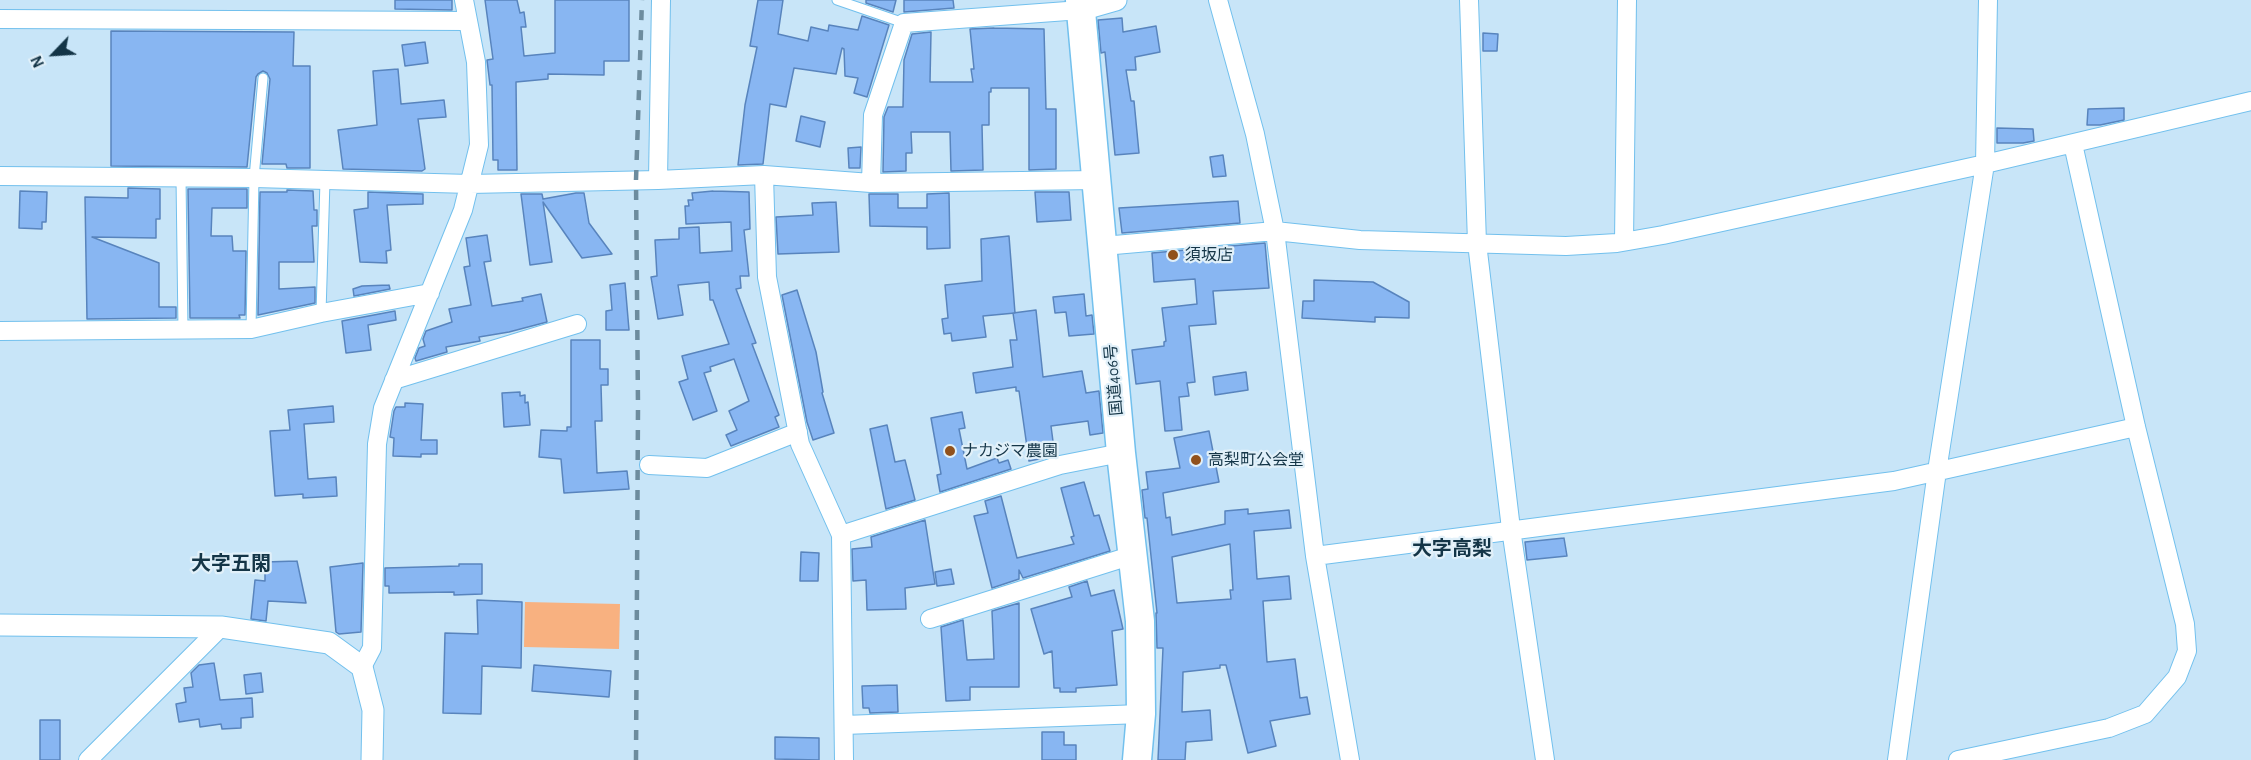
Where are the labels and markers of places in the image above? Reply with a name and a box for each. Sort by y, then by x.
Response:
place label: 須坂店 [1185,245,1233,265]
marker: 須坂店 [1166,248,1180,262]
place label: ナカジマ農園 [962,441,1058,461]
marker: ナカジマ農園 [943,444,957,458]
place label: 高梨町公会堂 [1208,450,1304,470]
marker: 高梨町公会堂 [1189,453,1203,467]

